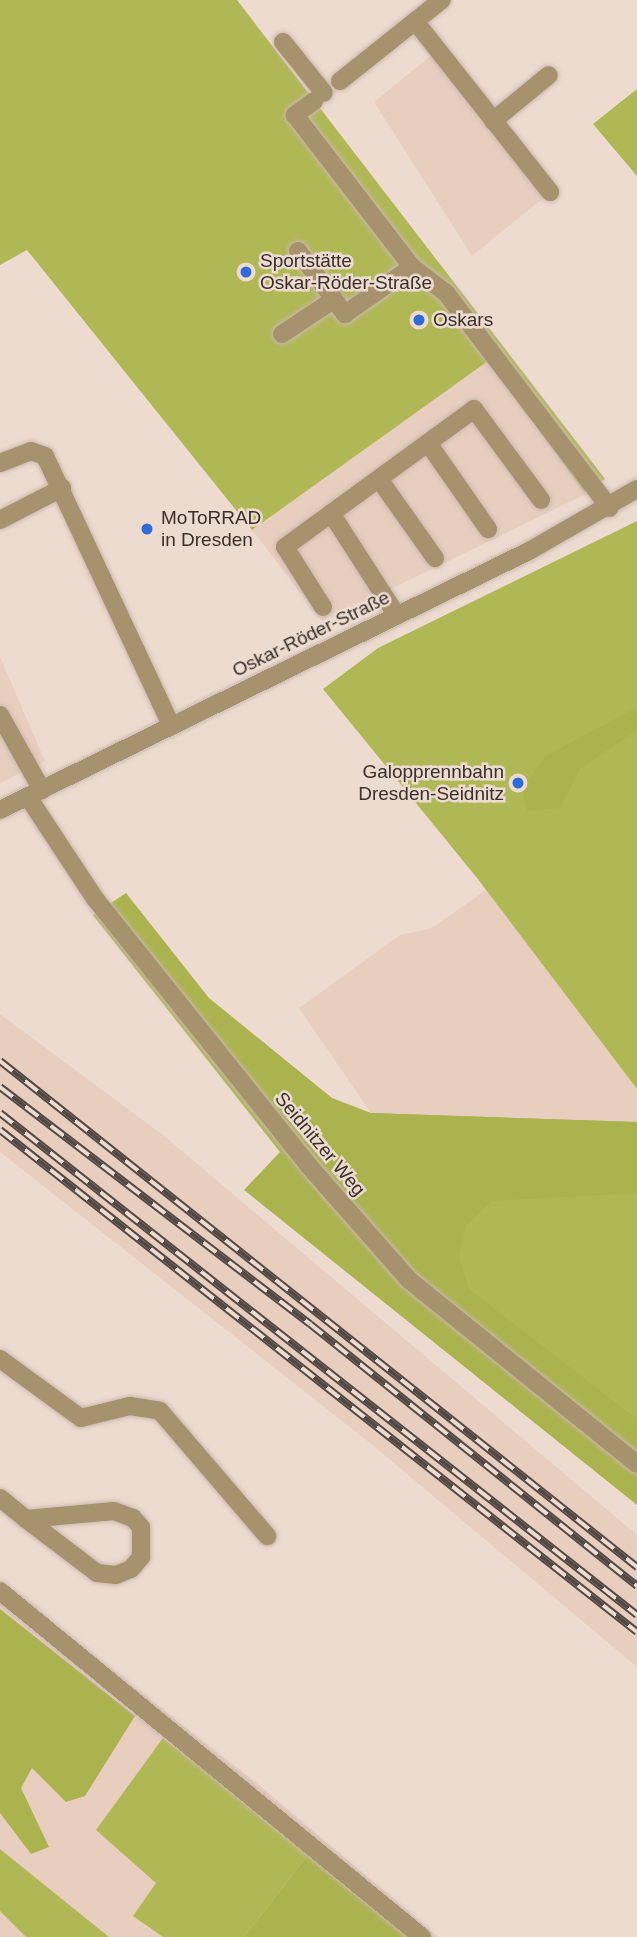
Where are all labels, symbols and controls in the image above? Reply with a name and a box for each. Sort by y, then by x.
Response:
place label: Sportstätte Oskar-Röder-Straße [260,250,432,294]
marker: Sportstätte Oskar-Röder-Straße [238,264,254,280]
place label: Oskars [433,309,493,331]
marker: Oskars [411,312,427,328]
place label: MoToRRAD in Dresden [161,507,261,551]
marker: MoToRRAD in Dresden [139,521,155,537]
street label: Oskar-Röder-Straße [229,586,393,682]
place label: Galopprennbahn Dresden-Seidnitz [358,761,504,805]
marker: Galopprennbahn Dresden-Seidnitz [510,775,526,791]
street label: Seidnitzer Weg [270,1087,370,1201]

